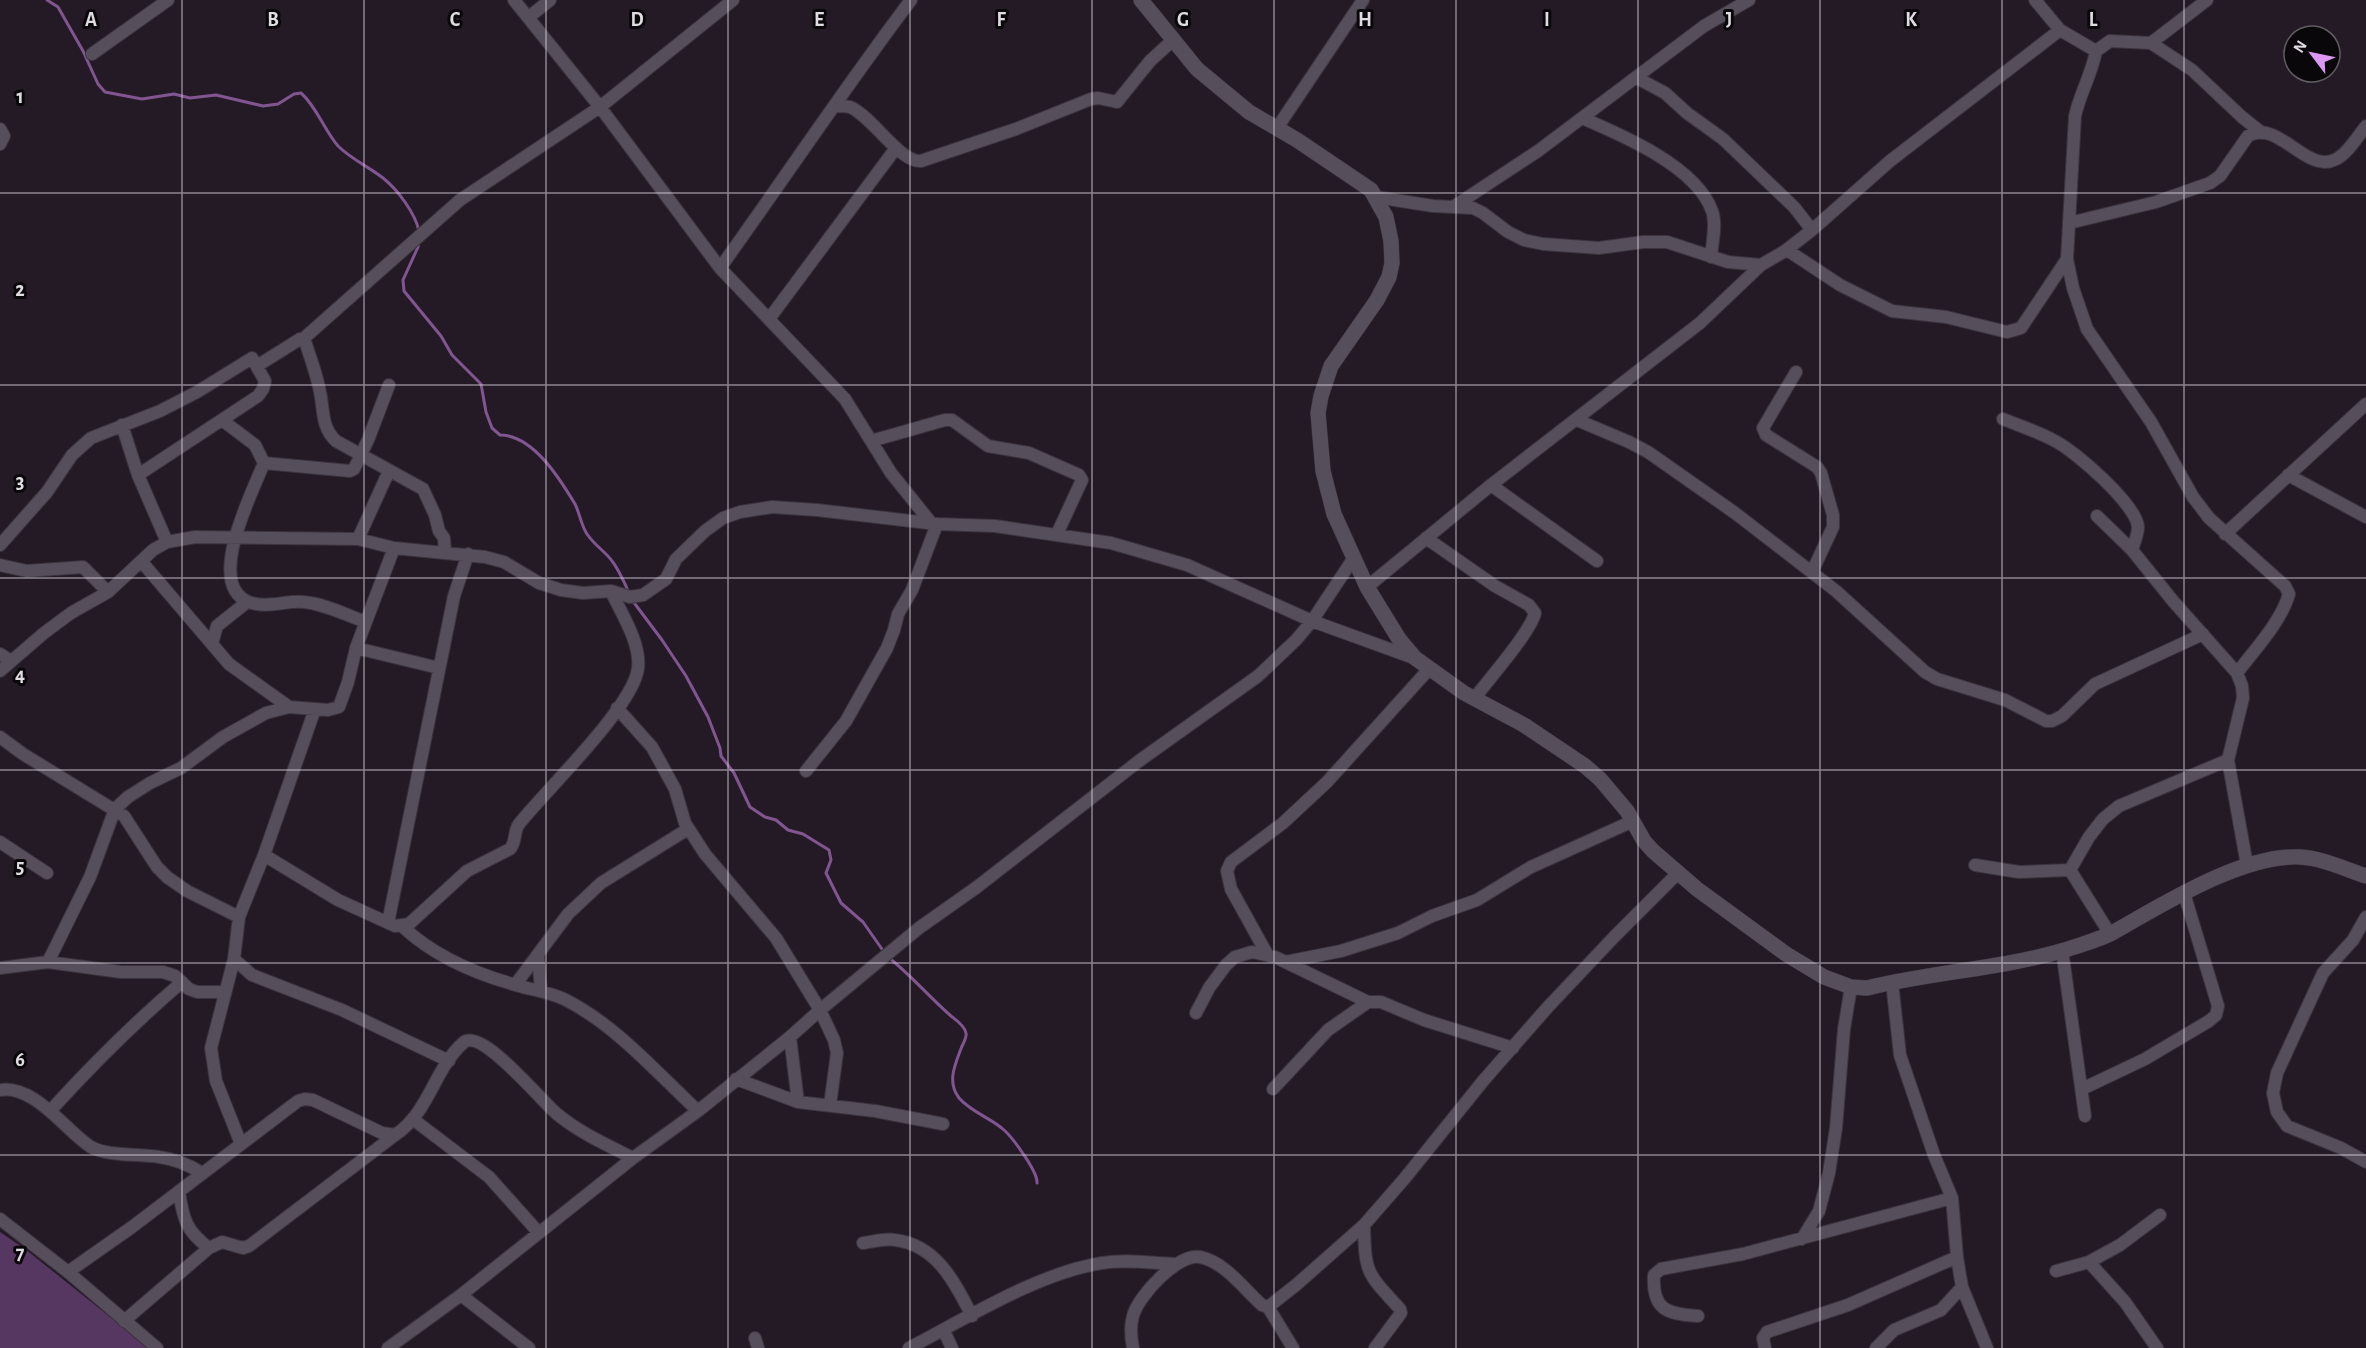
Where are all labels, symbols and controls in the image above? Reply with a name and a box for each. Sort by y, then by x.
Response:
text: A [85,10,97,30]
text: B [267,10,279,30]
text: C [450,10,461,30]
text: D [630,10,644,30]
text: E [814,10,824,30]
text: F [996,10,1006,30]
text: G [1177,10,1189,30]
text: H [1358,10,1372,30]
text: I [1544,10,1550,30]
text: J [1726,10,1732,30]
text: K [1905,10,1917,30]
text: L [2089,10,2098,30]
north arrow [2282,24,2342,84]
text: N [2290,38,2310,56]
text: 1 [16,87,24,107]
text: 2 [15,280,25,300]
text: 3 [16,472,24,492]
text: 4 [15,665,25,685]
text: 5 [16,857,24,877]
text: 6 [15,1050,25,1070]
text: 7 [16,1243,25,1263]

